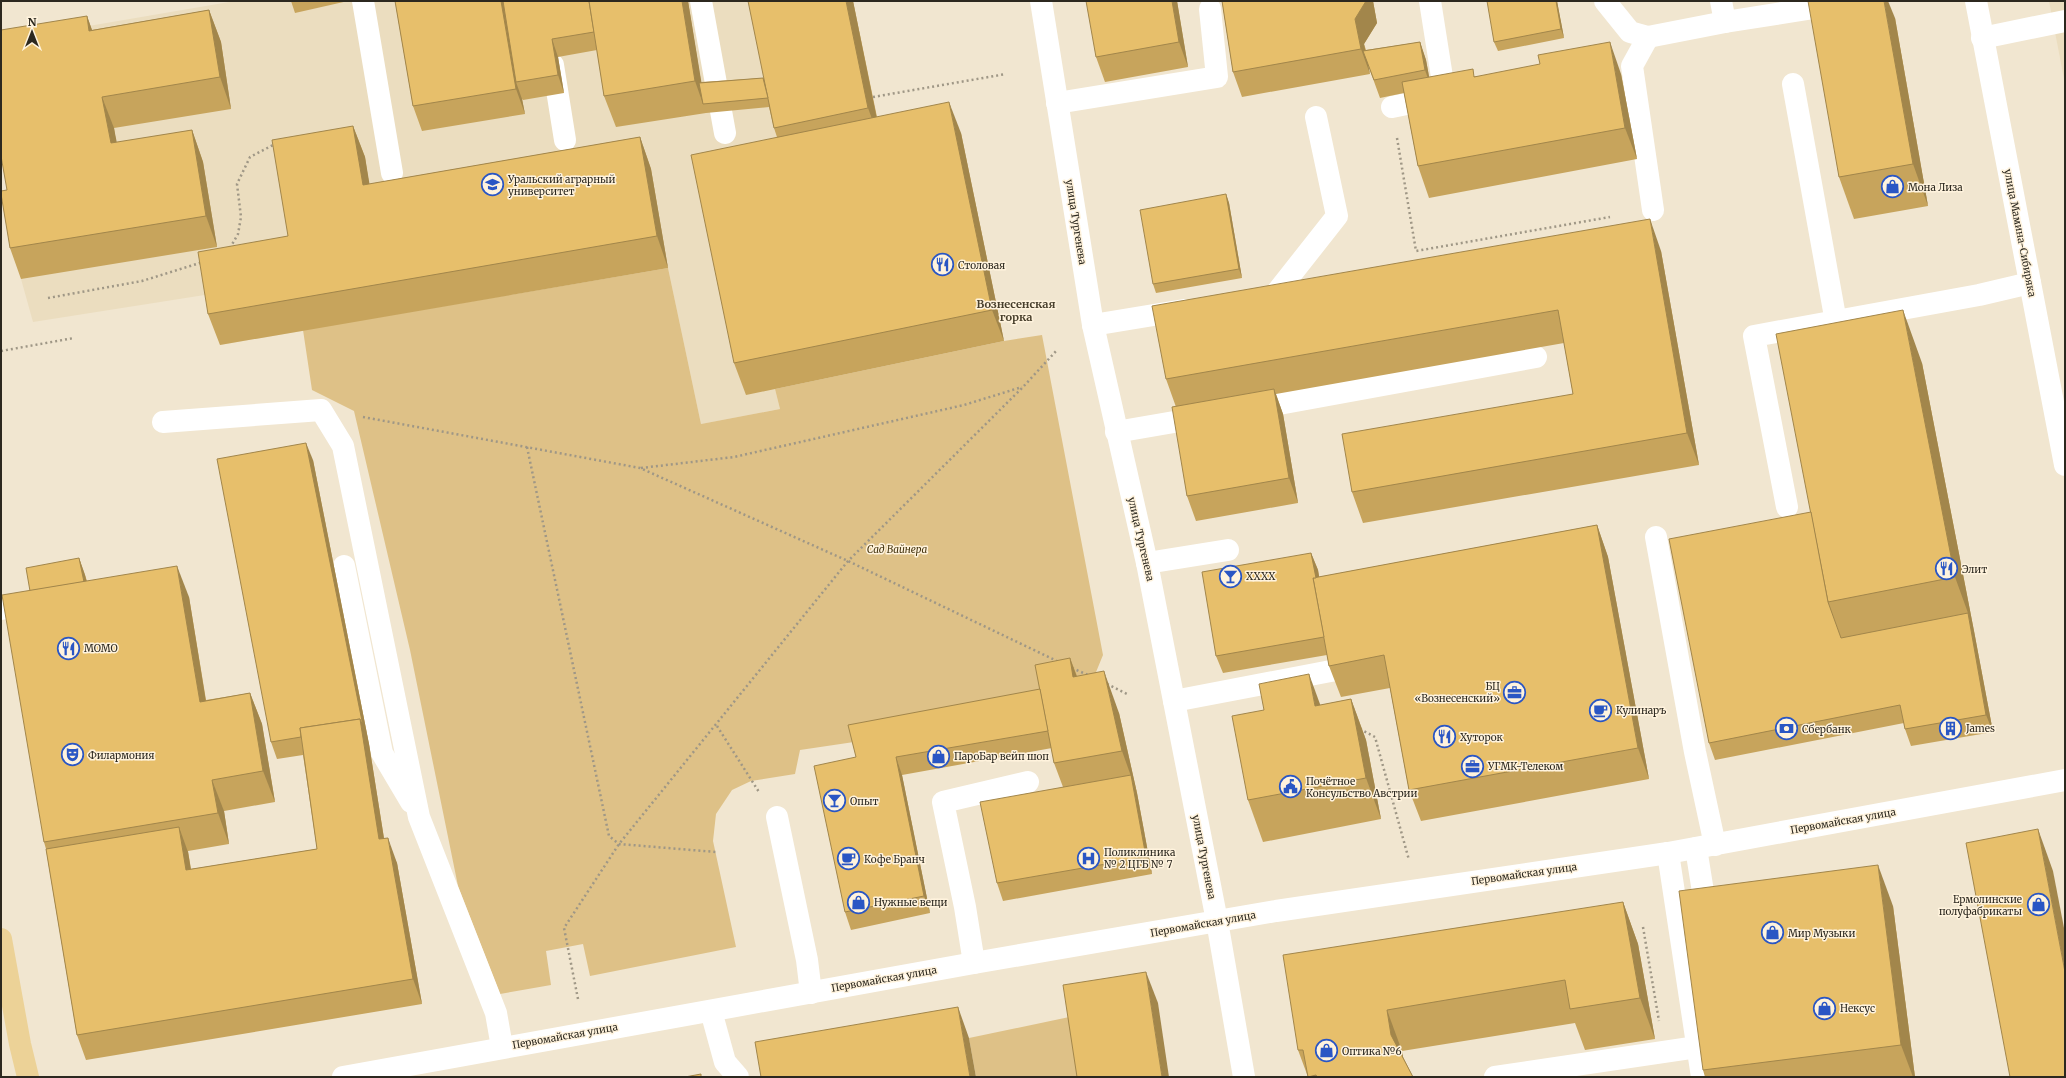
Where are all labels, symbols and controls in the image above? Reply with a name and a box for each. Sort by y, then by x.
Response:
north arrow [12,12,52,52]
text: N [28,15,37,29]
street label: улица Мамина-Сибиряка [2001,168,2039,299]
school or university icon: Уральский аграрный университет [479,172,505,198]
place label: Уральский аграрный университет [507,173,616,198]
shop icon: Мона Лиза [1879,174,1905,200]
street label: улица Тургенева [1063,179,1089,266]
place label: Мона Лиза [1908,181,1963,194]
restaurant icon: Столовая [930,252,956,278]
place label: Столовая [958,259,1005,272]
district label: Вознесенская горка [977,297,1056,324]
street label: улица Тургенева [1125,496,1157,583]
park label: Сад Вайнера [867,543,927,556]
restaurant icon: Элит [1933,556,1959,582]
bar icon: XXXX [1217,563,1243,589]
place label: Элит [1962,563,1987,576]
place label: XXXX [1246,570,1276,583]
restaurant icon: MOMO [55,635,81,661]
place label: MOMO [84,642,118,655]
office icon: БЦ «Вознесенский» [1502,679,1528,705]
place label: БЦ «Вознесенский» [1414,680,1500,705]
cafe icon: Кулинаръ [1588,697,1614,723]
place label: Кулинаръ [1616,704,1666,717]
building icon: James [1937,715,1963,741]
bank icon: Сбербанк [1773,716,1799,742]
place label: James [1965,722,1995,735]
place label: Сбербанк [1802,723,1851,736]
restaurant icon: Хуторок [1431,724,1457,750]
place label: Хуторок [1460,731,1504,744]
theatre icon: Филармония [60,742,86,768]
shop icon: ПароБар вейп шоп [925,743,951,769]
place label: Филармония [88,749,154,762]
place label: ПароБар вейп шоп [954,750,1049,763]
office icon: УГМК-Телеком [1460,753,1486,779]
place label: УГМК-Телеком [1487,760,1563,773]
public building icon: Почётное Консульство Австрии [1277,774,1303,800]
place label: Почётное Консульство Австрии [1306,775,1418,800]
bar icon: Опыт [822,788,848,814]
place label: Опыт [850,795,879,808]
street label: Первомайская улица [1789,805,1897,837]
street label: улица Тургенева [1189,814,1219,901]
hospital icon: Поликлиника № 2 ЦГБ № 7 [1075,845,1101,871]
cafe icon: Кофе Бранч [835,846,861,872]
place label: Поликлиника № 2 ЦГБ № 7 [1104,846,1176,871]
place label: Кофе Бранч [864,853,925,866]
street label: Первомайская улица [1470,860,1578,888]
shop icon: Нужные вещи [846,889,872,915]
shop icon: Ермолинские полуфабрикаты [2025,892,2051,918]
place label: Ермолинские полуфабрикаты [1939,893,2022,918]
place label: Нужные вещи [874,896,948,909]
street label: Первомайская улица [1149,908,1257,940]
shop icon: Мир Музыки [1759,920,1785,946]
place label: Мир Музыки [1788,927,1855,940]
street label: Первомайская улица [830,963,938,995]
shop icon: Нексус [1812,995,1838,1021]
place label: Нексус [1840,1002,1875,1015]
street label: Первомайская улица [511,1020,619,1052]
shop icon: Оптика №6 [1313,1038,1339,1064]
place label: Оптика №6 [1342,1045,1401,1058]

